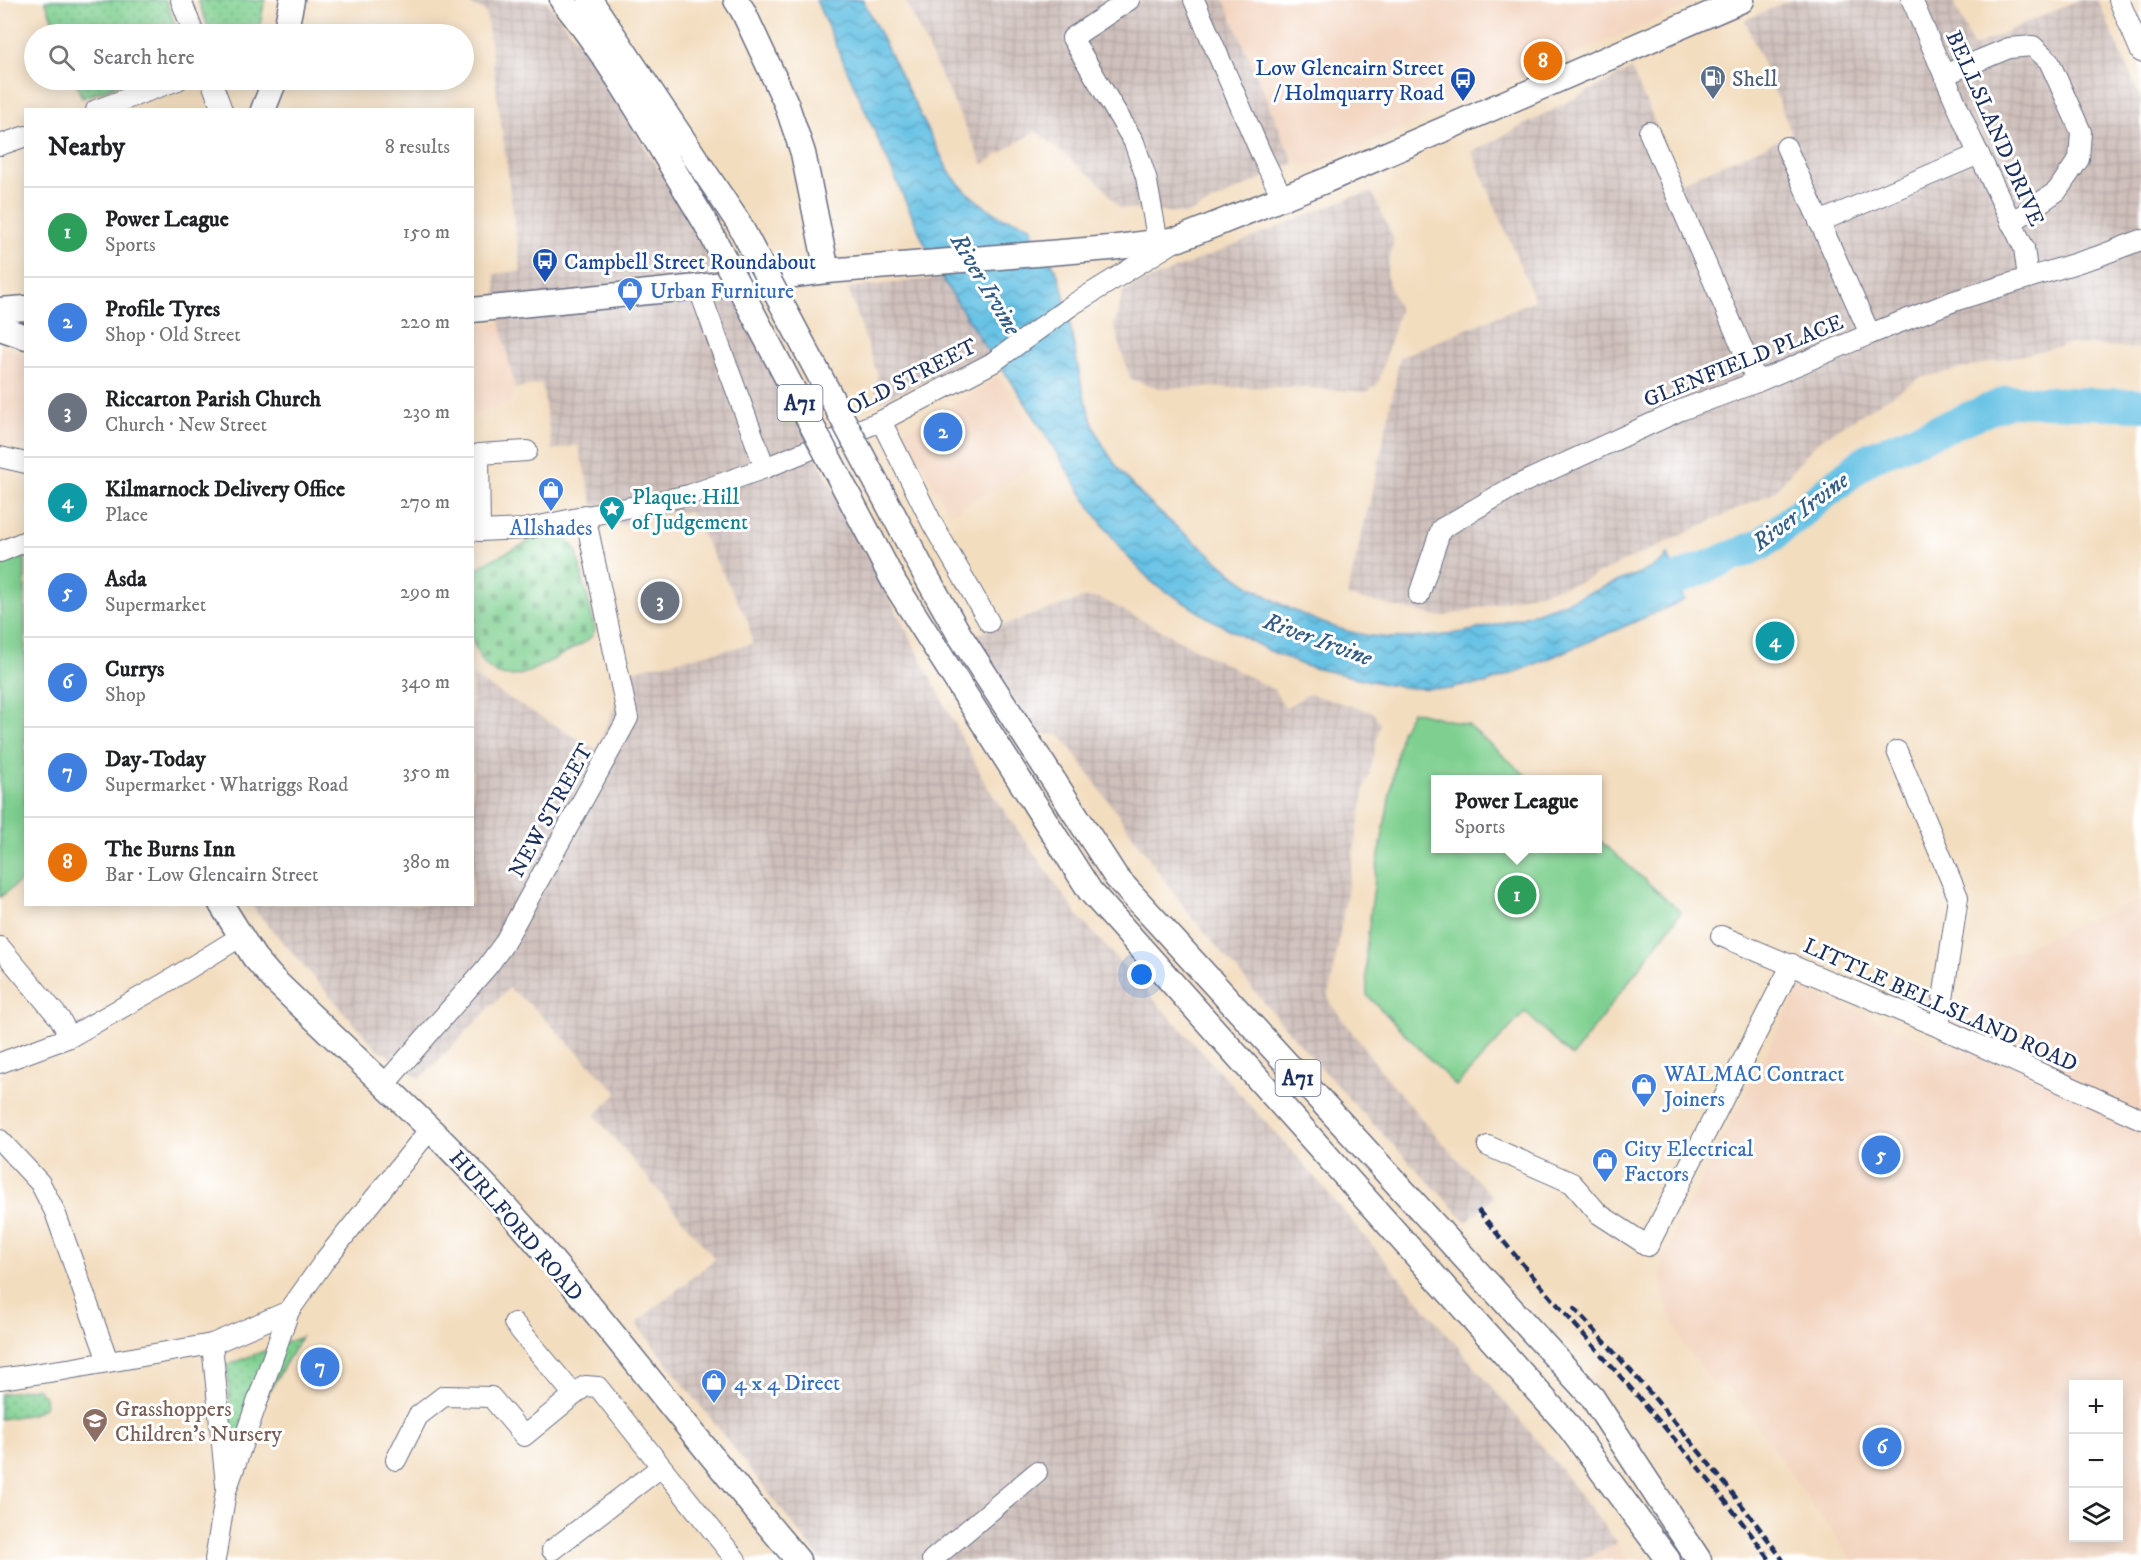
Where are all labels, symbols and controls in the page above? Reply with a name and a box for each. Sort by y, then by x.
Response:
search box [24,24,474,90]
street label: BELLSLAND DRIVE [1939,27,2050,231]
pin: 8 [1524,38,1562,84]
icon: search [45,41,78,74]
text: Search here [93,44,195,71]
place label: Low Glencairn Street / Holmquarry Road [1255,55,1444,107]
fuel station icon: Shell [1698,63,1728,101]
bus stop icon: Low Glencairn Street / Holmquarry Road [1448,65,1478,103]
place label: Shell [1732,66,1778,93]
text: Nearby [48,131,125,164]
text: 8 results [385,135,450,160]
text: Power League [105,206,229,233]
text: 1 [64,220,71,245]
text: 150 m [403,220,450,245]
water label: River Irvine [943,227,1028,342]
text: Sports [105,233,156,258]
bus stop icon: Campbell Street Roundabout [530,246,560,284]
place label: Campbell Street Roundabout [564,249,816,276]
shop icon: Urban Furniture [615,275,645,313]
place label: Urban Furniture [650,278,794,305]
text: Profile Tyres [105,296,220,323]
street label: GLENFIELD PLACE [1640,309,1847,414]
text: 2 [63,310,72,335]
text: 220 m [400,310,450,335]
text: Shop · Old Street [105,323,241,348]
street label: OLD STREET [842,333,982,422]
road number: A71 [778,385,822,421]
text: Riccarton Parish Church [105,386,321,413]
text: 3 [64,400,71,425]
text: 230 m [403,400,450,425]
pin: 2 [924,410,962,454]
text: Church · New Street [105,413,267,438]
water label: River Irvine [1746,465,1856,558]
shop icon: Allshades [536,475,566,513]
text: Kilmarnock Delivery Office [105,476,345,503]
place label: Plaque: Hill of Judgement [632,484,748,536]
text: 4 [62,490,73,515]
text: 270 m [400,490,450,515]
place icon: Plaque: Hill of Judgement [597,494,627,532]
text: Place [105,503,148,528]
place label: Allshades [510,515,592,542]
text: Asda [105,566,147,593]
pin: 3 [640,578,680,624]
text: 5 [63,580,72,605]
text: 290 m [400,580,450,605]
text: Supermarket [105,593,206,618]
water label: River Irvine [1258,606,1377,674]
pin: 4 [1756,618,1794,664]
text: Currys [105,656,164,683]
text: 6 [62,670,73,695]
text: 340 m [401,670,450,695]
text: Shop [105,683,146,708]
street label: NEW STREET [503,739,599,882]
text: Day-Today [105,746,206,773]
text: 7 [62,760,73,785]
text: 350 m [403,760,450,785]
text: Supermarket · Whatriggs Road [105,773,348,798]
popup [1431,775,1602,853]
text: Power League [1455,788,1578,815]
text: Sports [1455,815,1505,840]
text: The Burns Inn [105,836,235,863]
text: 8 [62,850,73,875]
text: 380 m [402,850,450,875]
text: Bar · Low Glencairn Street [105,863,319,888]
pin: 1 [1498,872,1537,918]
street label: LITTLE BELLSLAND ROAD [1799,933,2082,1078]
your location [1127,960,1156,989]
road number: A71 [1276,1060,1320,1096]
place label: WALMAC Contract Joiners [1662,1061,1844,1113]
shop icon: WALMAC Contract Joiners [1629,1071,1659,1109]
pin: 5 [1862,1132,1900,1178]
place label: City Electrical Factors [1624,1136,1754,1188]
street label: HURLFORD ROAD [443,1145,589,1307]
shop icon: City Electrical Factors [1590,1146,1620,1184]
pin: 7 [300,1344,340,1390]
shop icon: 4 x 4 Direct [699,1367,729,1405]
place label: 4 x 4 Direct [734,1370,840,1397]
map controls [2069,1380,2123,1542]
button: + [2069,1380,2123,1434]
place label: Grasshoppers Children's Nursery [115,1396,282,1448]
school or university icon: Grasshoppers Children's Nursery [80,1406,110,1444]
pin: 6 [1862,1424,1902,1470]
button: − [2069,1434,2123,1488]
button: layers [2069,1488,2123,1542]

